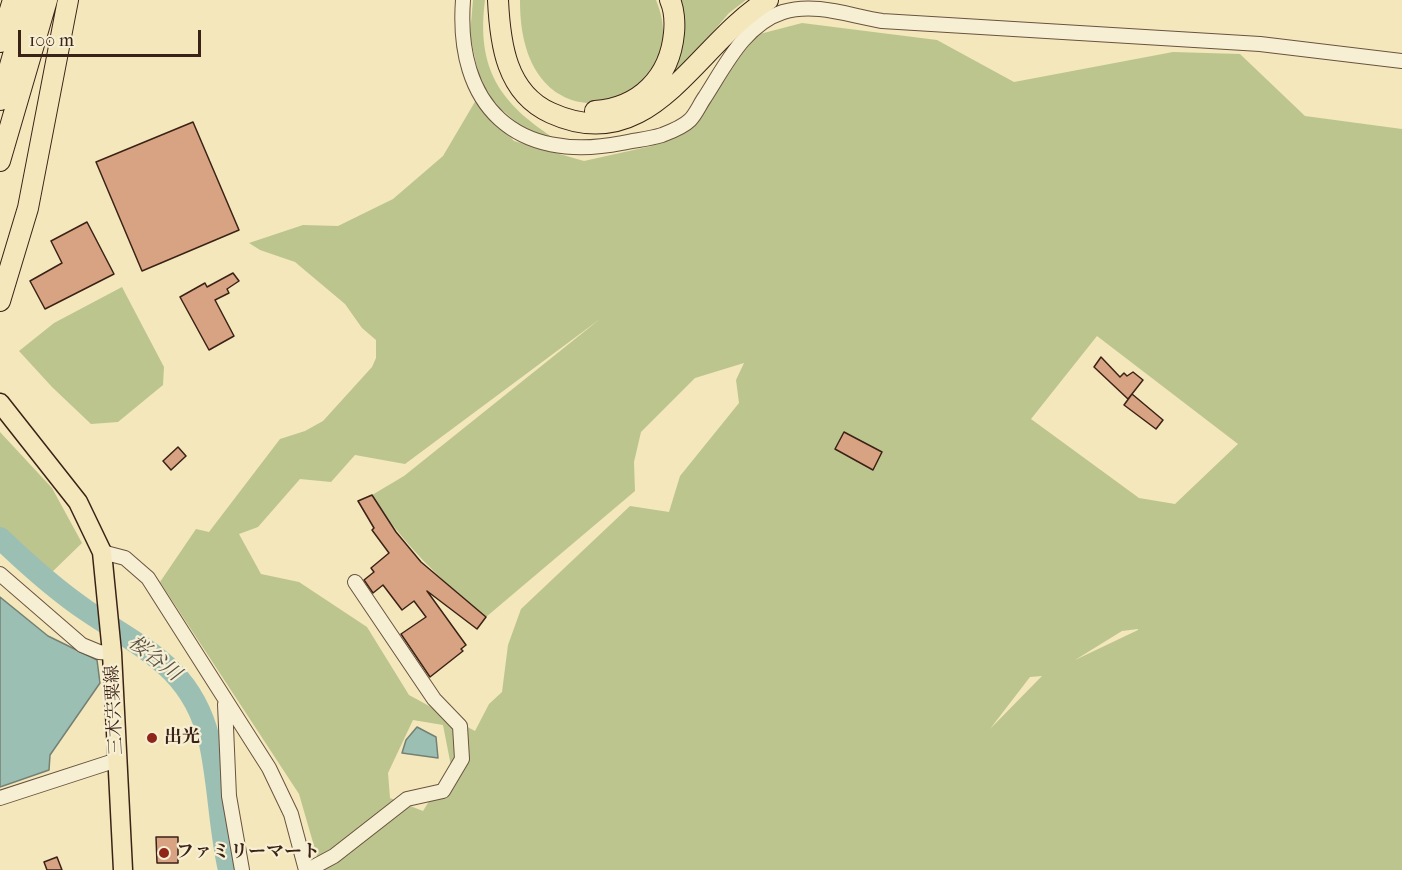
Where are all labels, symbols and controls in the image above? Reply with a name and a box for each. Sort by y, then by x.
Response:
scale bar [21,18,204,56]
text: 100 m [29,30,74,51]
water label: 桜谷川 [123,631,185,687]
street label: 三木宍粟線 [102,664,128,756]
place label: 出光 [164,727,200,749]
marker: 出光 [145,731,159,745]
place label: ファミリーマート [176,842,320,864]
marker: ファミリーマート [157,846,171,860]

